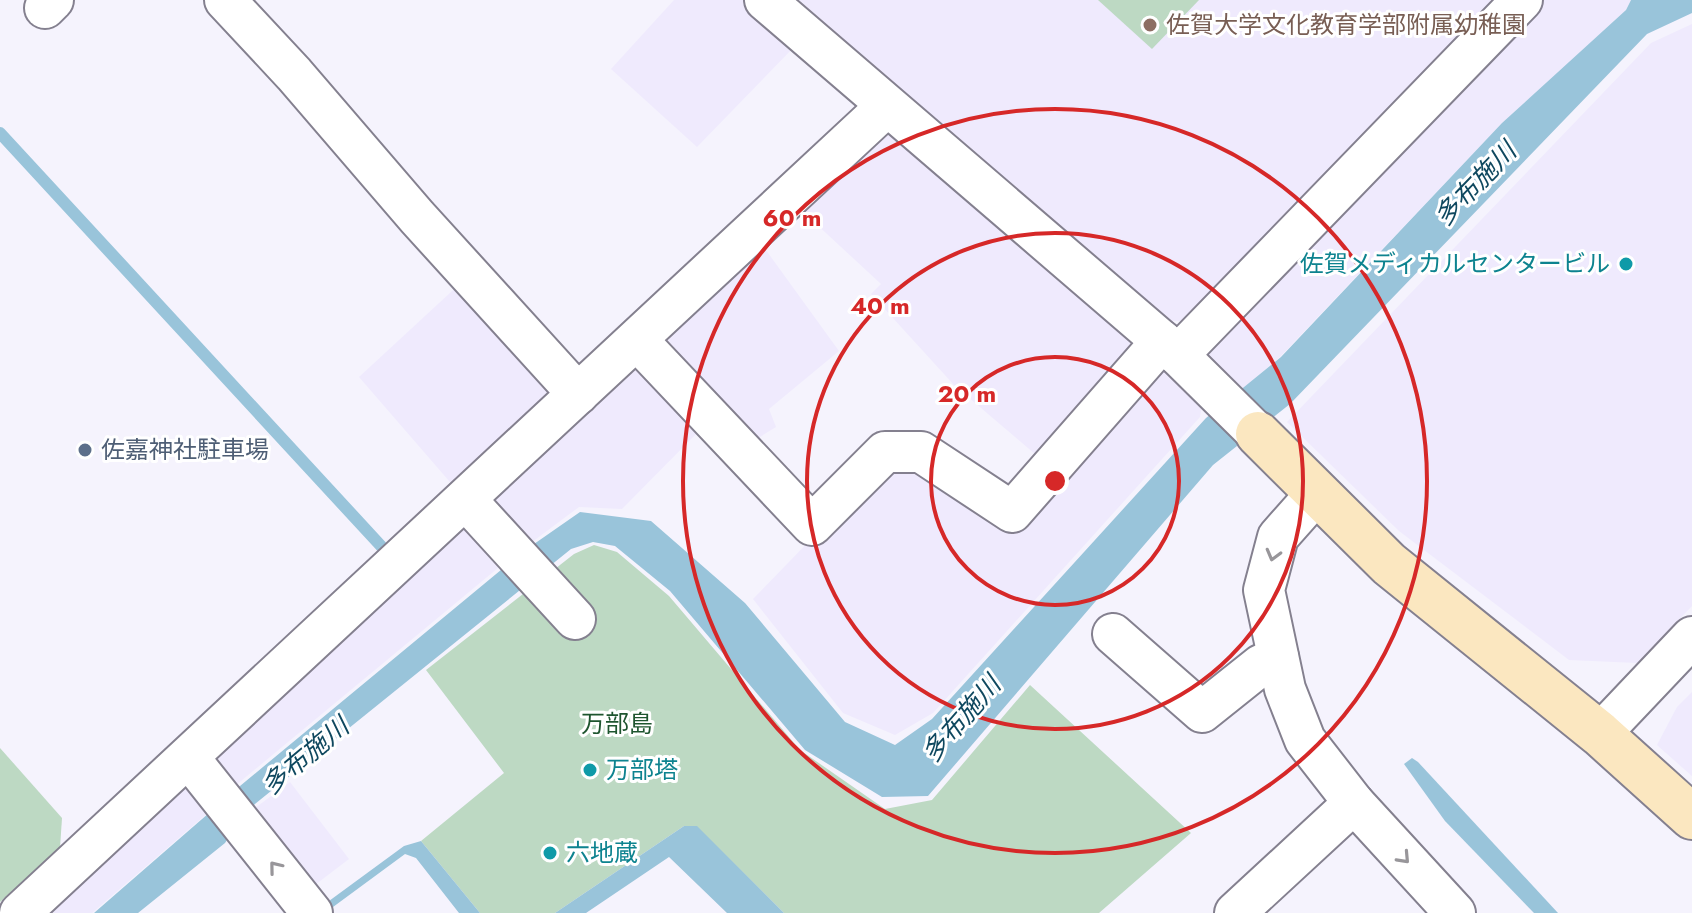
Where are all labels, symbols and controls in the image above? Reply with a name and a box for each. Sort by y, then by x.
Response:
place label: 佐賀大学文化教育学部附属幼稚園 [1166,7,1526,42]
marker: 佐賀大学文化教育学部附属幼稚園 [1141,16,1159,34]
water label: 多布施川 [1425,131,1527,235]
text: 60 m [763,200,821,235]
place label: 佐賀メディカルセンタービル [1300,246,1610,281]
marker: 佐賀メディカルセンタービル [1617,255,1635,273]
text: 40 m [850,288,910,323]
text: 20 m [938,376,996,411]
place label: 佐嘉神社駐車場 [101,432,269,467]
marker: 佐嘉神社駐車場 [76,441,94,459]
centre of rings [1041,467,1069,495]
one-way arrow [1265,548,1282,562]
water label: 多布施川 [913,665,1011,771]
water label: 多布施川 [253,706,359,804]
park label: 万部島 [581,706,653,741]
place label: 万部塔 [606,752,678,787]
marker: 万部塔 [581,761,599,779]
place label: 六地蔵 [566,835,638,870]
marker: 六地蔵 [541,844,559,862]
one-way arrow [1395,849,1410,863]
one-way arrow [270,862,285,876]

